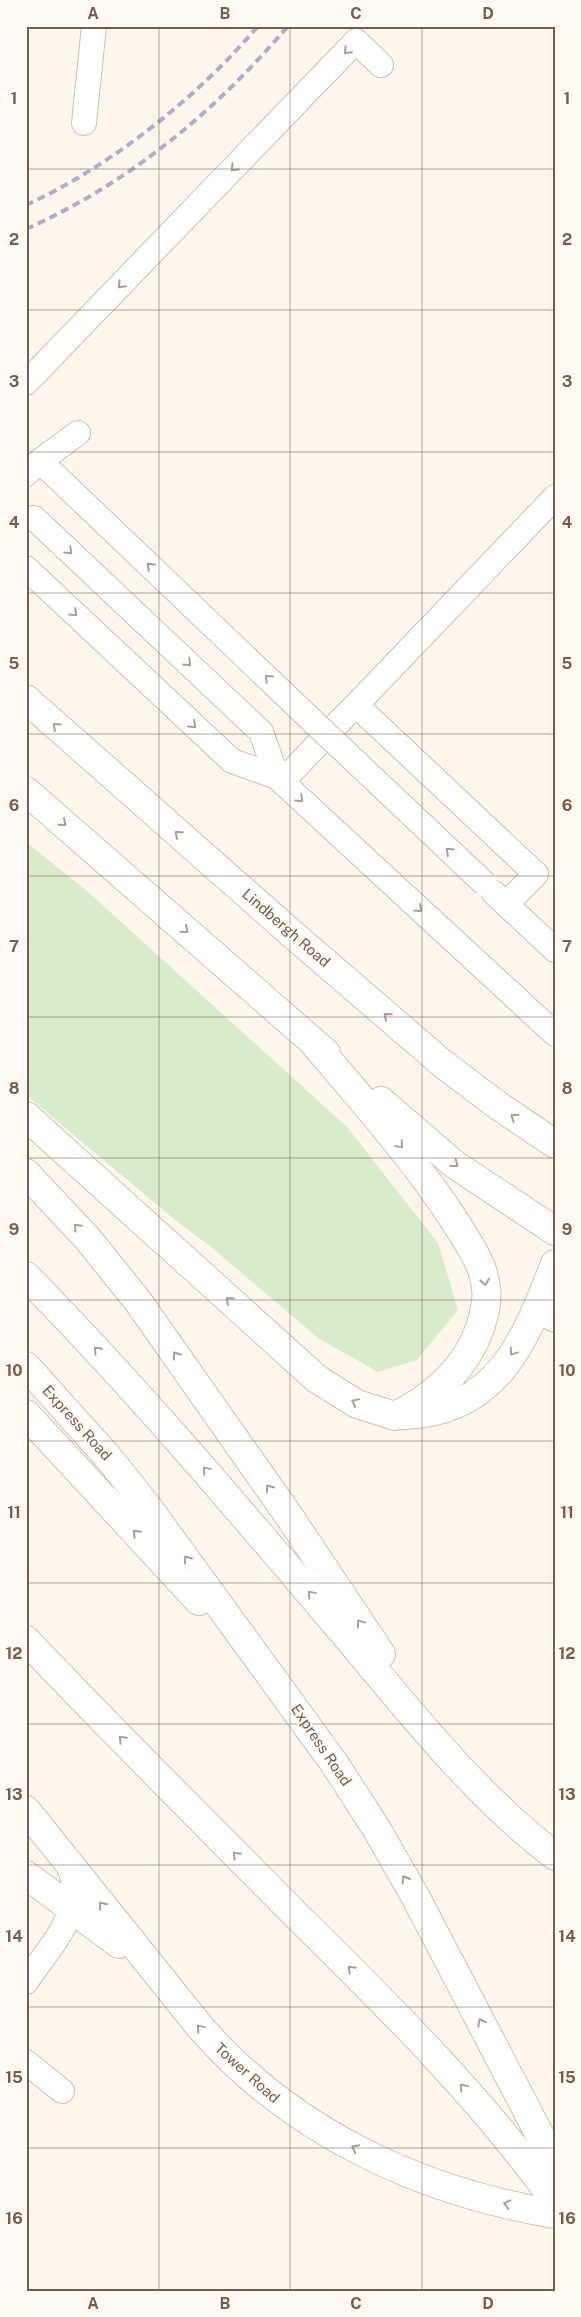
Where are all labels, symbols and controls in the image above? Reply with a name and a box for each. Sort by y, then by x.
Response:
text: A [87,4,99,23]
text: B [220,4,231,23]
text: C [350,4,362,23]
text: D [482,4,494,23]
one-way arrow [343,45,352,54]
text: 1 [11,89,17,108]
text: 1 [564,89,570,108]
one-way arrow [231,162,240,171]
text: 2 [9,230,19,249]
text: 2 [562,230,572,249]
one-way arrow [118,279,127,288]
text: 3 [9,372,19,391]
text: 3 [562,372,572,391]
text: 4 [9,513,20,532]
text: 4 [562,513,573,532]
one-way arrow [64,545,73,554]
one-way arrow [147,563,156,572]
one-way arrow [69,607,78,616]
text: 5 [9,654,20,673]
text: 5 [562,654,573,673]
one-way arrow [182,657,191,666]
one-way arrow [265,675,274,684]
one-way arrow [187,719,196,728]
one-way arrow [53,723,62,732]
one-way arrow [294,793,303,802]
text: 6 [9,796,19,815]
text: 6 [562,796,572,815]
one-way arrow [57,817,66,826]
one-way arrow [175,831,184,840]
one-way arrow [446,848,455,857]
street label: Lindbergh Road [239,885,334,970]
one-way arrow [413,903,422,912]
one-way arrow [180,924,189,933]
text: 7 [9,937,19,956]
text: 7 [562,937,572,956]
one-way arrow [384,1013,393,1022]
text: 8 [9,1079,20,1098]
text: 8 [562,1079,573,1098]
one-way arrow [510,1114,520,1123]
one-way arrow [394,1140,403,1149]
one-way arrow [449,1159,458,1167]
text: 9 [9,1220,19,1239]
text: 9 [562,1220,572,1239]
one-way arrow [74,1223,83,1232]
one-way arrow [479,1278,489,1287]
one-way arrow [226,1297,235,1306]
one-way arrow [94,1346,103,1355]
one-way arrow [510,1347,519,1356]
one-way arrow [173,1351,182,1361]
text: 10 [5,1361,23,1380]
text: 10 [558,1361,576,1380]
street label: Express Road [39,1382,115,1464]
one-way arrow [351,1398,360,1408]
one-way arrow [203,1467,212,1476]
one-way arrow [266,1484,275,1494]
text: 11 [7,1503,21,1522]
text: 11 [560,1503,574,1522]
one-way arrow [133,1529,142,1538]
one-way arrow [184,1555,193,1565]
one-way arrow [308,1591,317,1600]
one-way arrow [357,1619,367,1628]
text: 12 [5,1644,23,1663]
text: 12 [558,1644,576,1663]
street label: Express Road [288,1701,355,1789]
one-way arrow [118,1736,127,1745]
text: 13 [5,1785,23,1804]
text: 13 [558,1785,576,1804]
one-way arrow [233,1851,242,1860]
one-way arrow [402,1875,412,1884]
one-way arrow [99,1902,107,1911]
text: 14 [5,1927,23,1946]
text: 14 [558,1927,576,1946]
one-way arrow [348,1966,357,1975]
one-way arrow [478,2018,488,2027]
one-way arrow [197,2024,206,2033]
street label: Tower Road [211,2039,283,2106]
text: 15 [5,2068,23,2087]
text: 15 [558,2068,576,2087]
one-way arrow [460,2083,469,2092]
one-way arrow [351,2144,360,2154]
one-way arrow [503,2199,512,2210]
text: 16 [5,2209,23,2228]
text: 16 [558,2209,576,2228]
text: A [87,2294,99,2313]
text: B [220,2294,231,2313]
text: C [350,2294,362,2313]
text: D [482,2294,494,2313]

